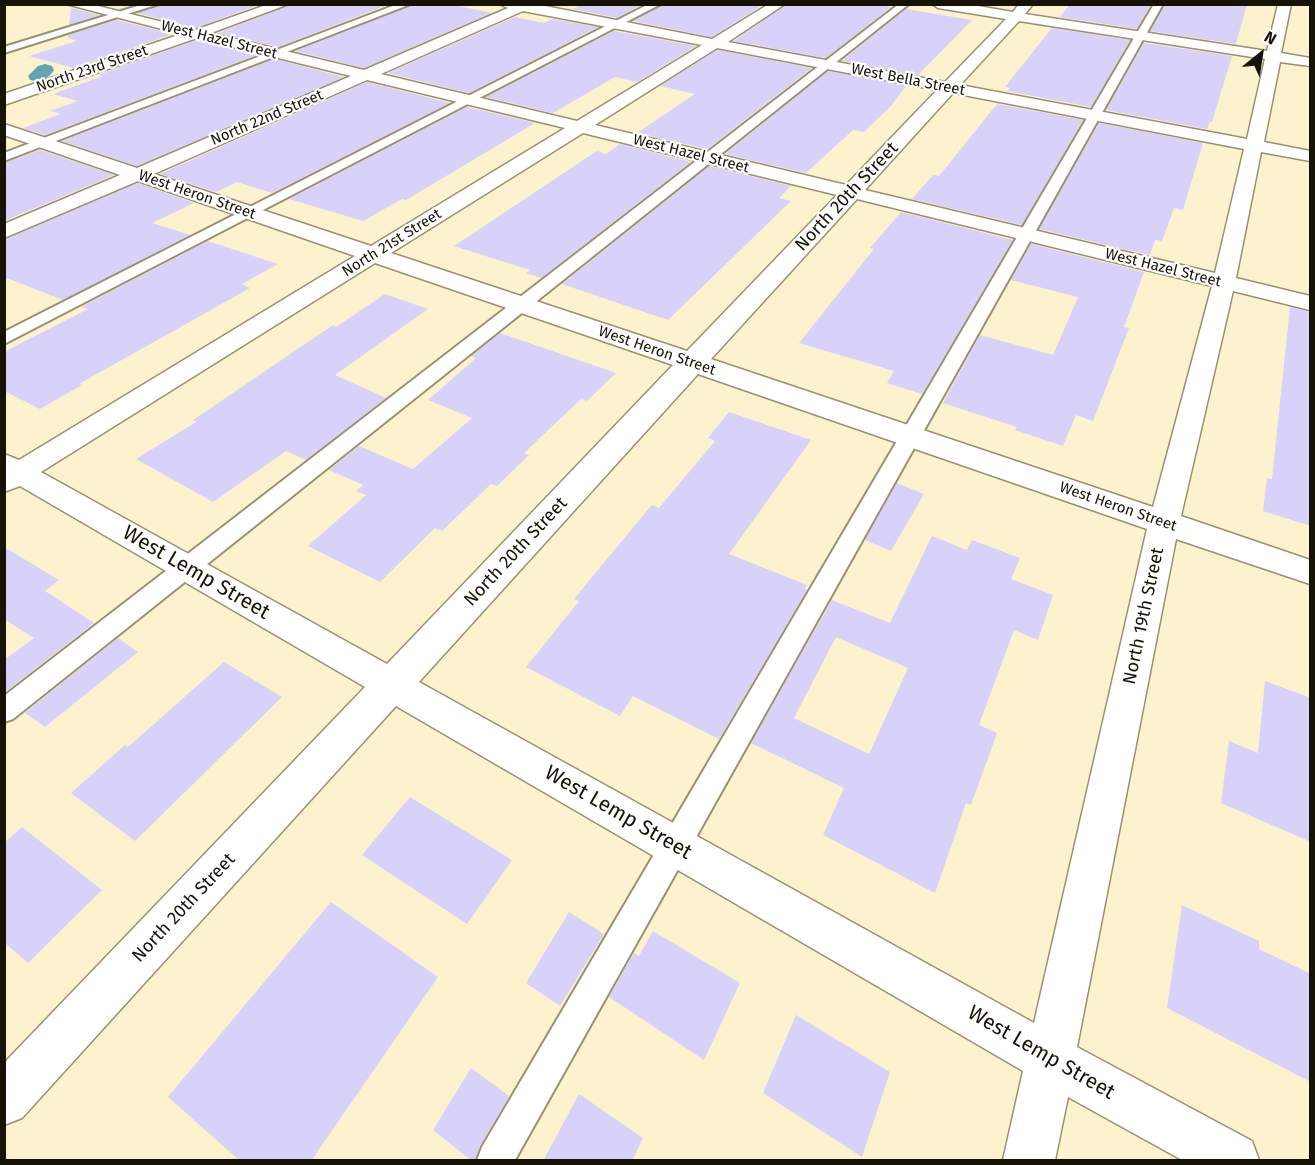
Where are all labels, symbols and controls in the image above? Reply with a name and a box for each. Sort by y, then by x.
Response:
street label: West Hazel Street [159,17,279,63]
north arrow [1231,24,1291,84]
text: N [1261,27,1280,49]
street label: North 23rd Street [34,41,150,97]
street label: West Bella Street [850,60,966,100]
street label: North 22nd Street [208,86,326,150]
street label: West Hazel Street [631,131,751,177]
street label: North 20th Street [791,138,903,256]
street label: West Heron Street [136,167,258,223]
street label: North 21st Street [339,205,445,281]
street label: West Hazel Street [1103,245,1223,291]
street label: West Heron Street [596,323,718,379]
street label: West Heron Street [1057,479,1179,535]
street label: North 20th Street [460,493,572,611]
street label: West Lemp Street [118,521,274,625]
street label: North 19th Street [1119,546,1169,686]
street label: West Lemp Street [540,761,696,865]
street label: North 20th Street [128,849,240,967]
street label: West Lemp Street [963,1001,1119,1105]

